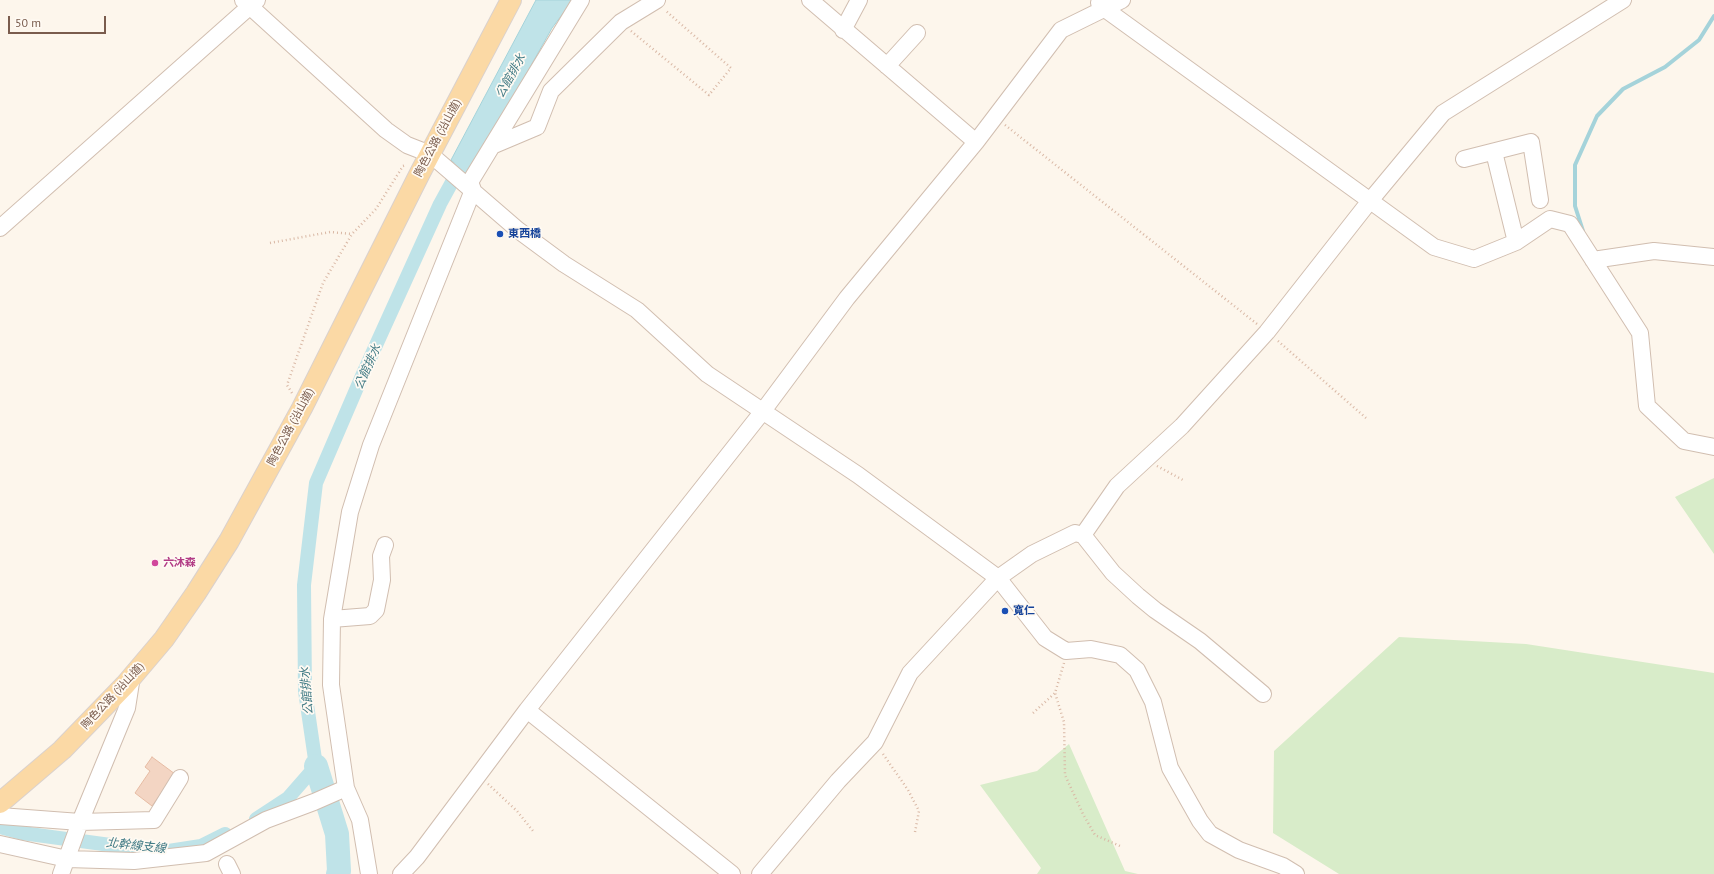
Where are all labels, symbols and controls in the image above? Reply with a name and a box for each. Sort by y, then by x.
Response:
scale bar [10,8,108,34]
text: 50 m [15,15,41,30]
water label: 公館排水 [493,52,529,100]
street label: 陶色公路 (沿山道) [412,97,464,179]
place label: 東西橋 [508,227,541,241]
marker: 東西橋 [495,229,505,239]
water label: 公館排水 [352,342,384,392]
street label: 陶色公路 (沿山道) [265,386,317,468]
place label: 六沐森 [163,556,196,570]
marker: 六沐森 [150,558,160,568]
place label: 寬仁 [1013,604,1035,618]
marker: 寬仁 [1000,606,1010,616]
street label: 陶色公路 (沿山道) [79,660,147,732]
water label: 公館排水 [298,666,316,716]
water label: 北幹線支線 [105,836,167,856]

